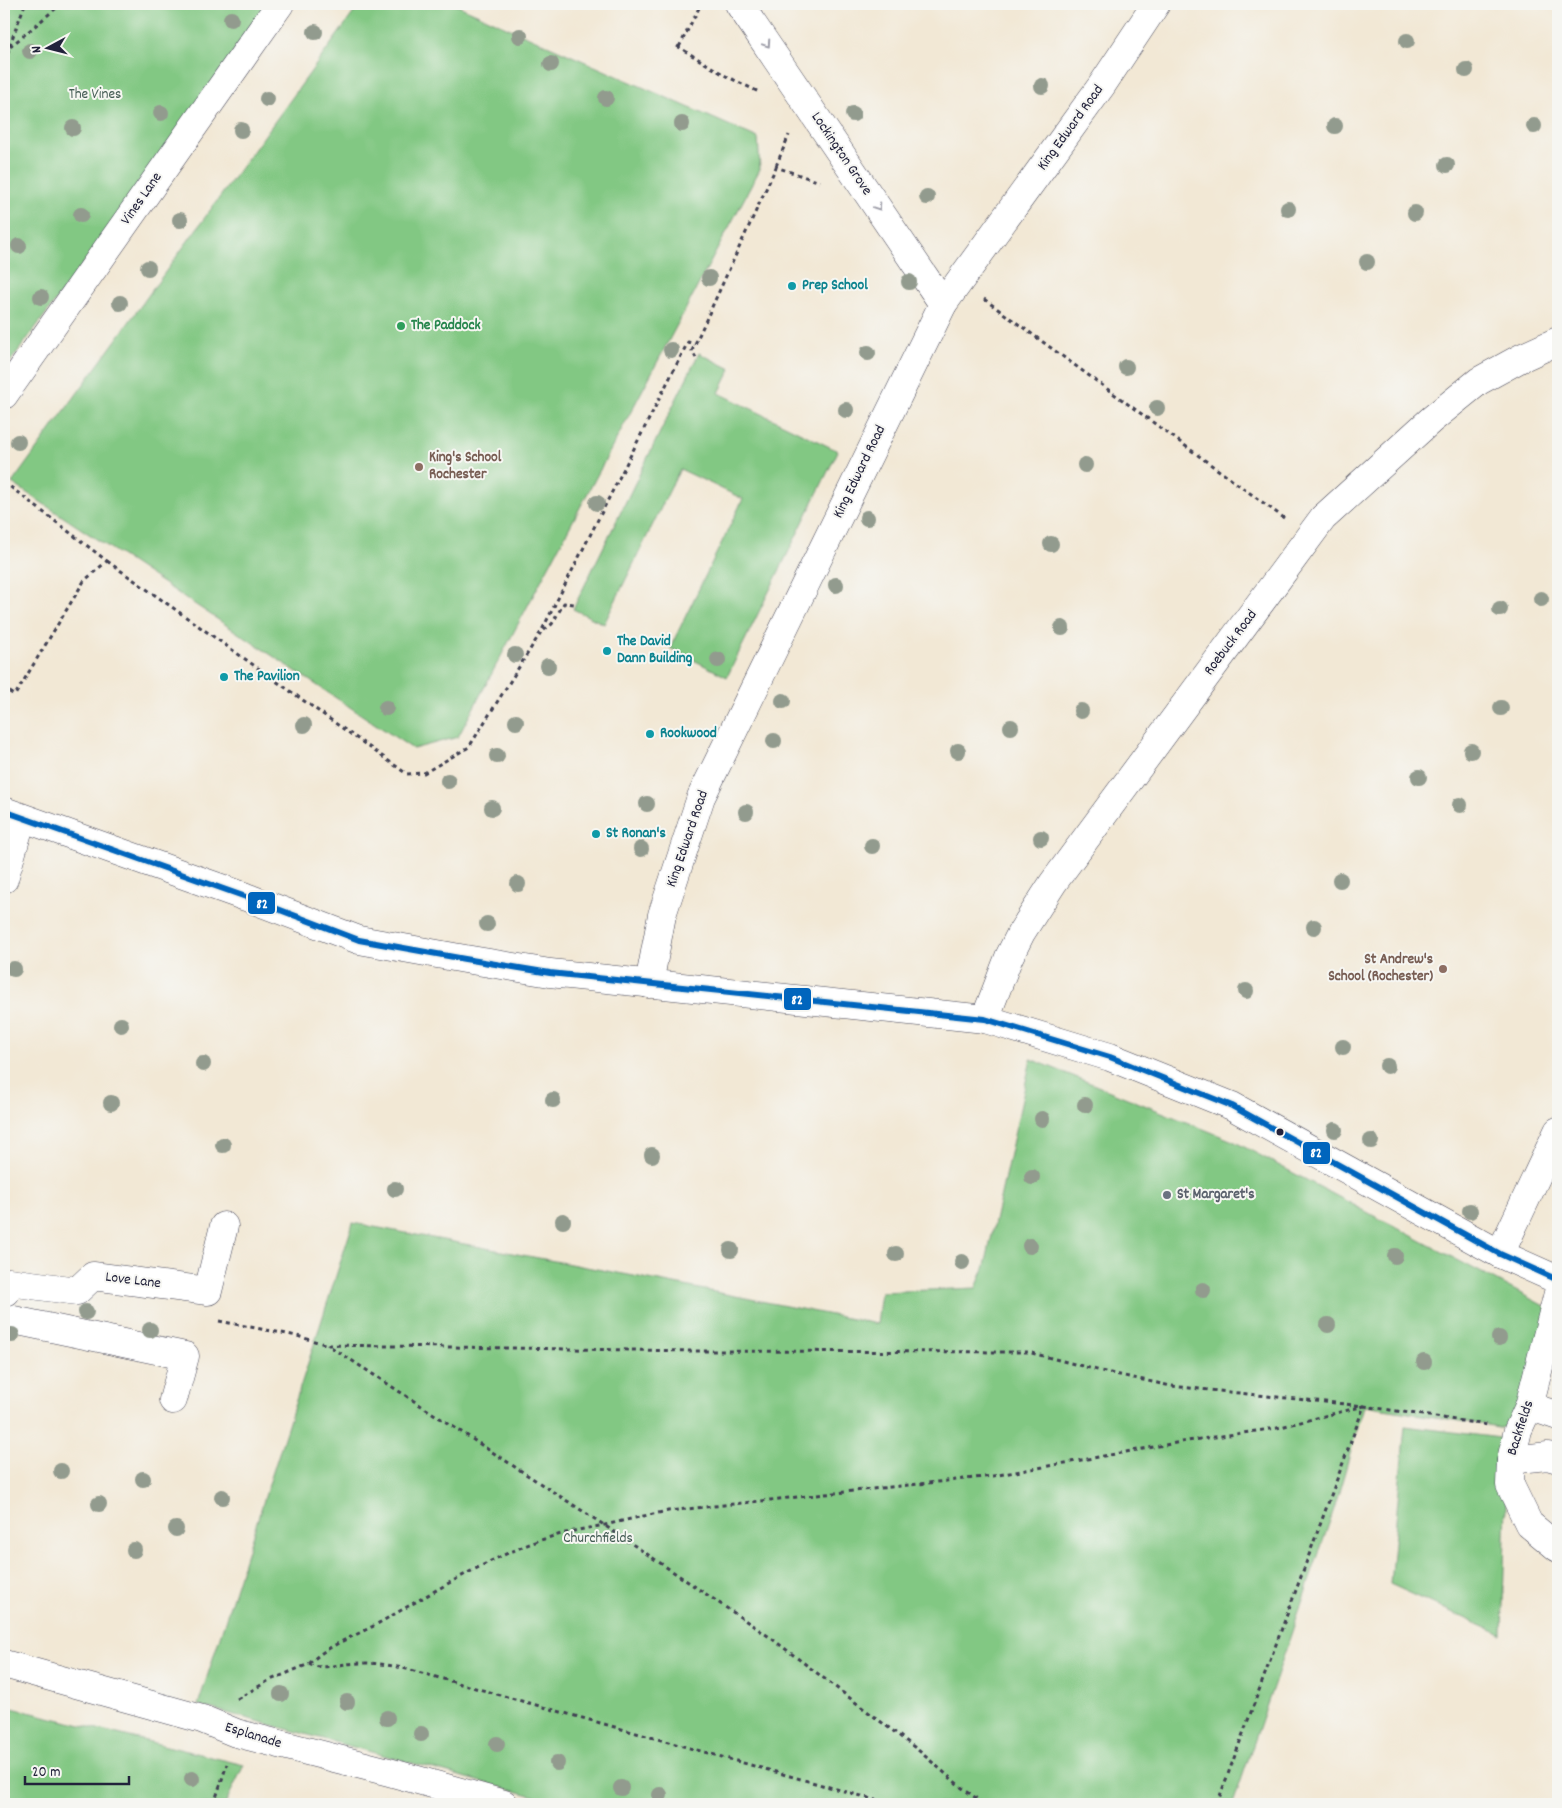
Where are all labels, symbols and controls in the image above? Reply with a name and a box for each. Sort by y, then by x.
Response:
north arrow [22,22,72,72]
one-way arrow [760,39,770,48]
text: N [27,45,47,54]
street label: King Edward Road [1032,81,1110,175]
park label: The Vines [69,84,121,106]
street label: Lockington Grove [805,108,877,200]
street label: Vines Lane [116,168,168,230]
one-way arrow [872,202,881,211]
place label: Prep School [802,275,868,297]
marker: Prep School [786,280,798,292]
place label: The Paddock [411,315,481,337]
marker: The Paddock [395,320,407,332]
street label: King Edward Road [828,422,892,522]
place label: King's School Rochester [429,447,502,486]
marker: King's School Rochester [413,461,425,473]
street label: Roebuck Road [1199,606,1263,680]
place label: The David Dann Building [617,631,693,670]
marker: The David Dann Building [601,645,613,657]
place label: The Pavilion [234,666,300,688]
marker: The Pavilion [218,671,230,683]
place label: Rookwood [660,723,717,745]
marker: Rookwood [644,728,656,740]
street label: King Edward Road [661,788,715,890]
place label: St Ronan's [606,823,666,845]
marker: St Ronan's [590,828,602,840]
line badge: 82 [247,891,276,915]
text: 82 [256,895,268,915]
place label: St Andrew's School (Rochester) [1328,949,1433,988]
marker: St Andrew's School (Rochester) [1437,963,1449,975]
line badge: 82 [783,987,812,1011]
text: 82 [791,991,803,1011]
unlabelled marker [1275,1127,1285,1137]
line badge: 82 [1302,1141,1331,1165]
text: 82 [1310,1144,1322,1164]
place label: St Margaret's [1177,1184,1255,1206]
marker: St Margaret's [1161,1189,1173,1201]
street label: Love Lane [104,1267,162,1295]
street label: Backfields [1502,1398,1540,1458]
park label: Churchfields [563,1528,633,1550]
street label: Esplanade [222,1717,284,1755]
scale bar [25,1753,129,1785]
text: 20 m [32,1762,60,1784]

